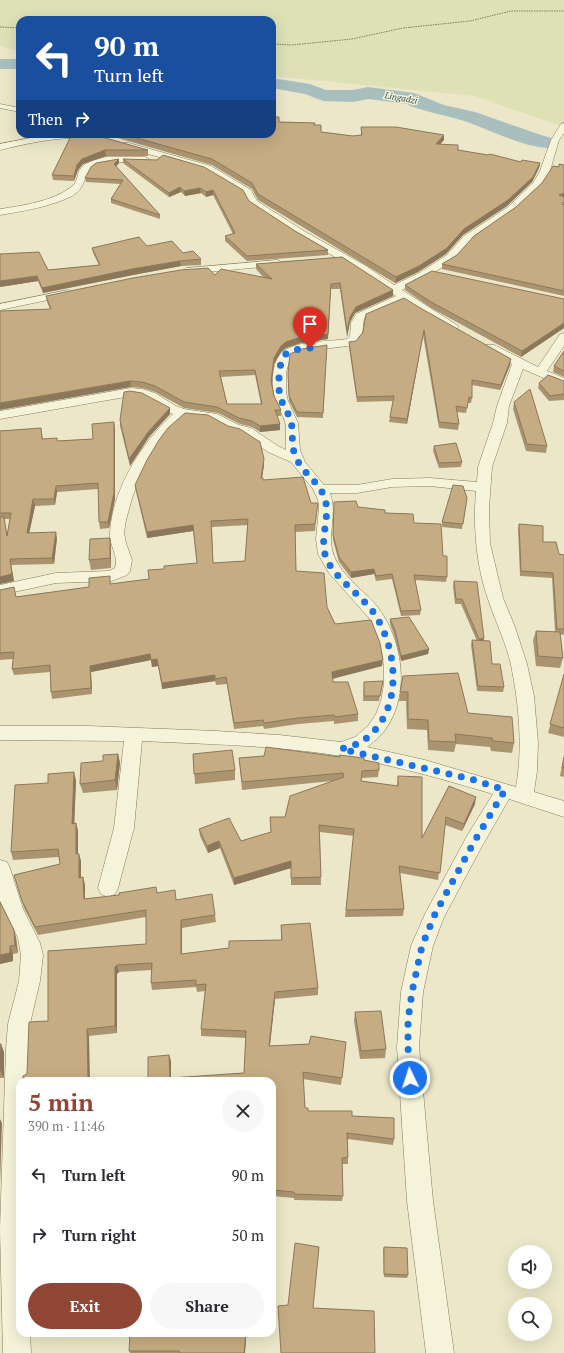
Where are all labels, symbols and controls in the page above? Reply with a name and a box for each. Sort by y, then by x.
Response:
text: 90 m [94,27,159,64]
icon: left [28,32,80,84]
text: Turn left [94,63,164,87]
water label: Lingadzi [383,89,419,107]
icon: right [71,108,93,130]
text: Then [28,109,63,129]
pin [293,307,327,348]
icon: arrive [299,313,321,335]
position arrow [389,1057,431,1099]
text: 5 min [28,1086,94,1118]
button: close [222,1090,264,1132]
text: 390 m · 11:46 [28,1117,105,1135]
icon: left [28,1164,50,1186]
text: Turn left [62,1165,126,1185]
text: 90 m [231,1165,264,1185]
icon: right [28,1224,50,1246]
text: Turn right [62,1225,137,1245]
text: 50 m [231,1225,264,1245]
map controls [508,1245,552,1341]
button: sound [508,1245,552,1289]
button: Exit [28,1283,142,1329]
button: Share [150,1283,264,1329]
button: search [508,1297,552,1341]

